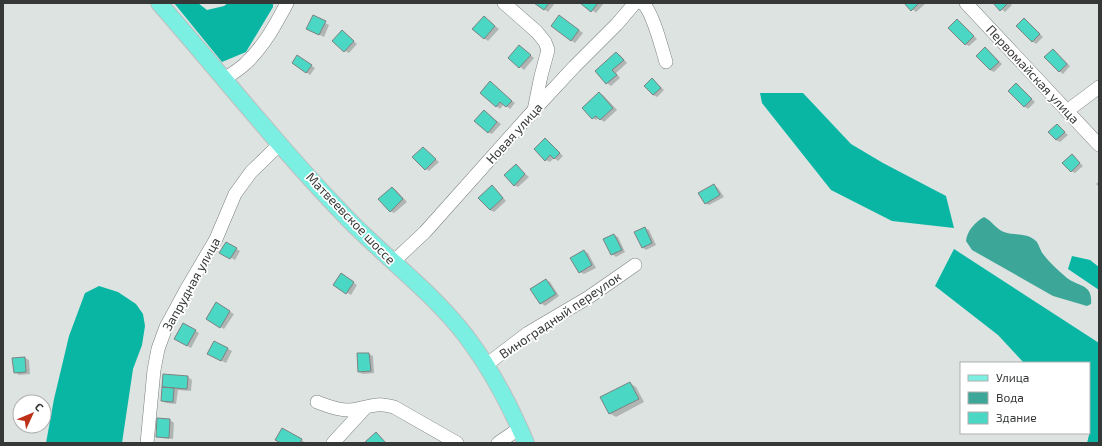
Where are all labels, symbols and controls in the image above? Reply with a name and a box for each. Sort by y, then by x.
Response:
street label: Первомайская улица [983,21,1083,127]
street label: Новая улица [482,99,546,167]
street label: Матвеевское шоссе [303,169,399,267]
street label: Запрудная улица [159,234,223,334]
street label: Виноградный переулок [496,268,624,362]
legend [960,362,1090,434]
text: Улица [996,370,1029,384]
text: Вода [996,390,1024,404]
north arrow [12,394,52,434]
text: С [33,400,47,414]
text: Здание [996,410,1037,424]

